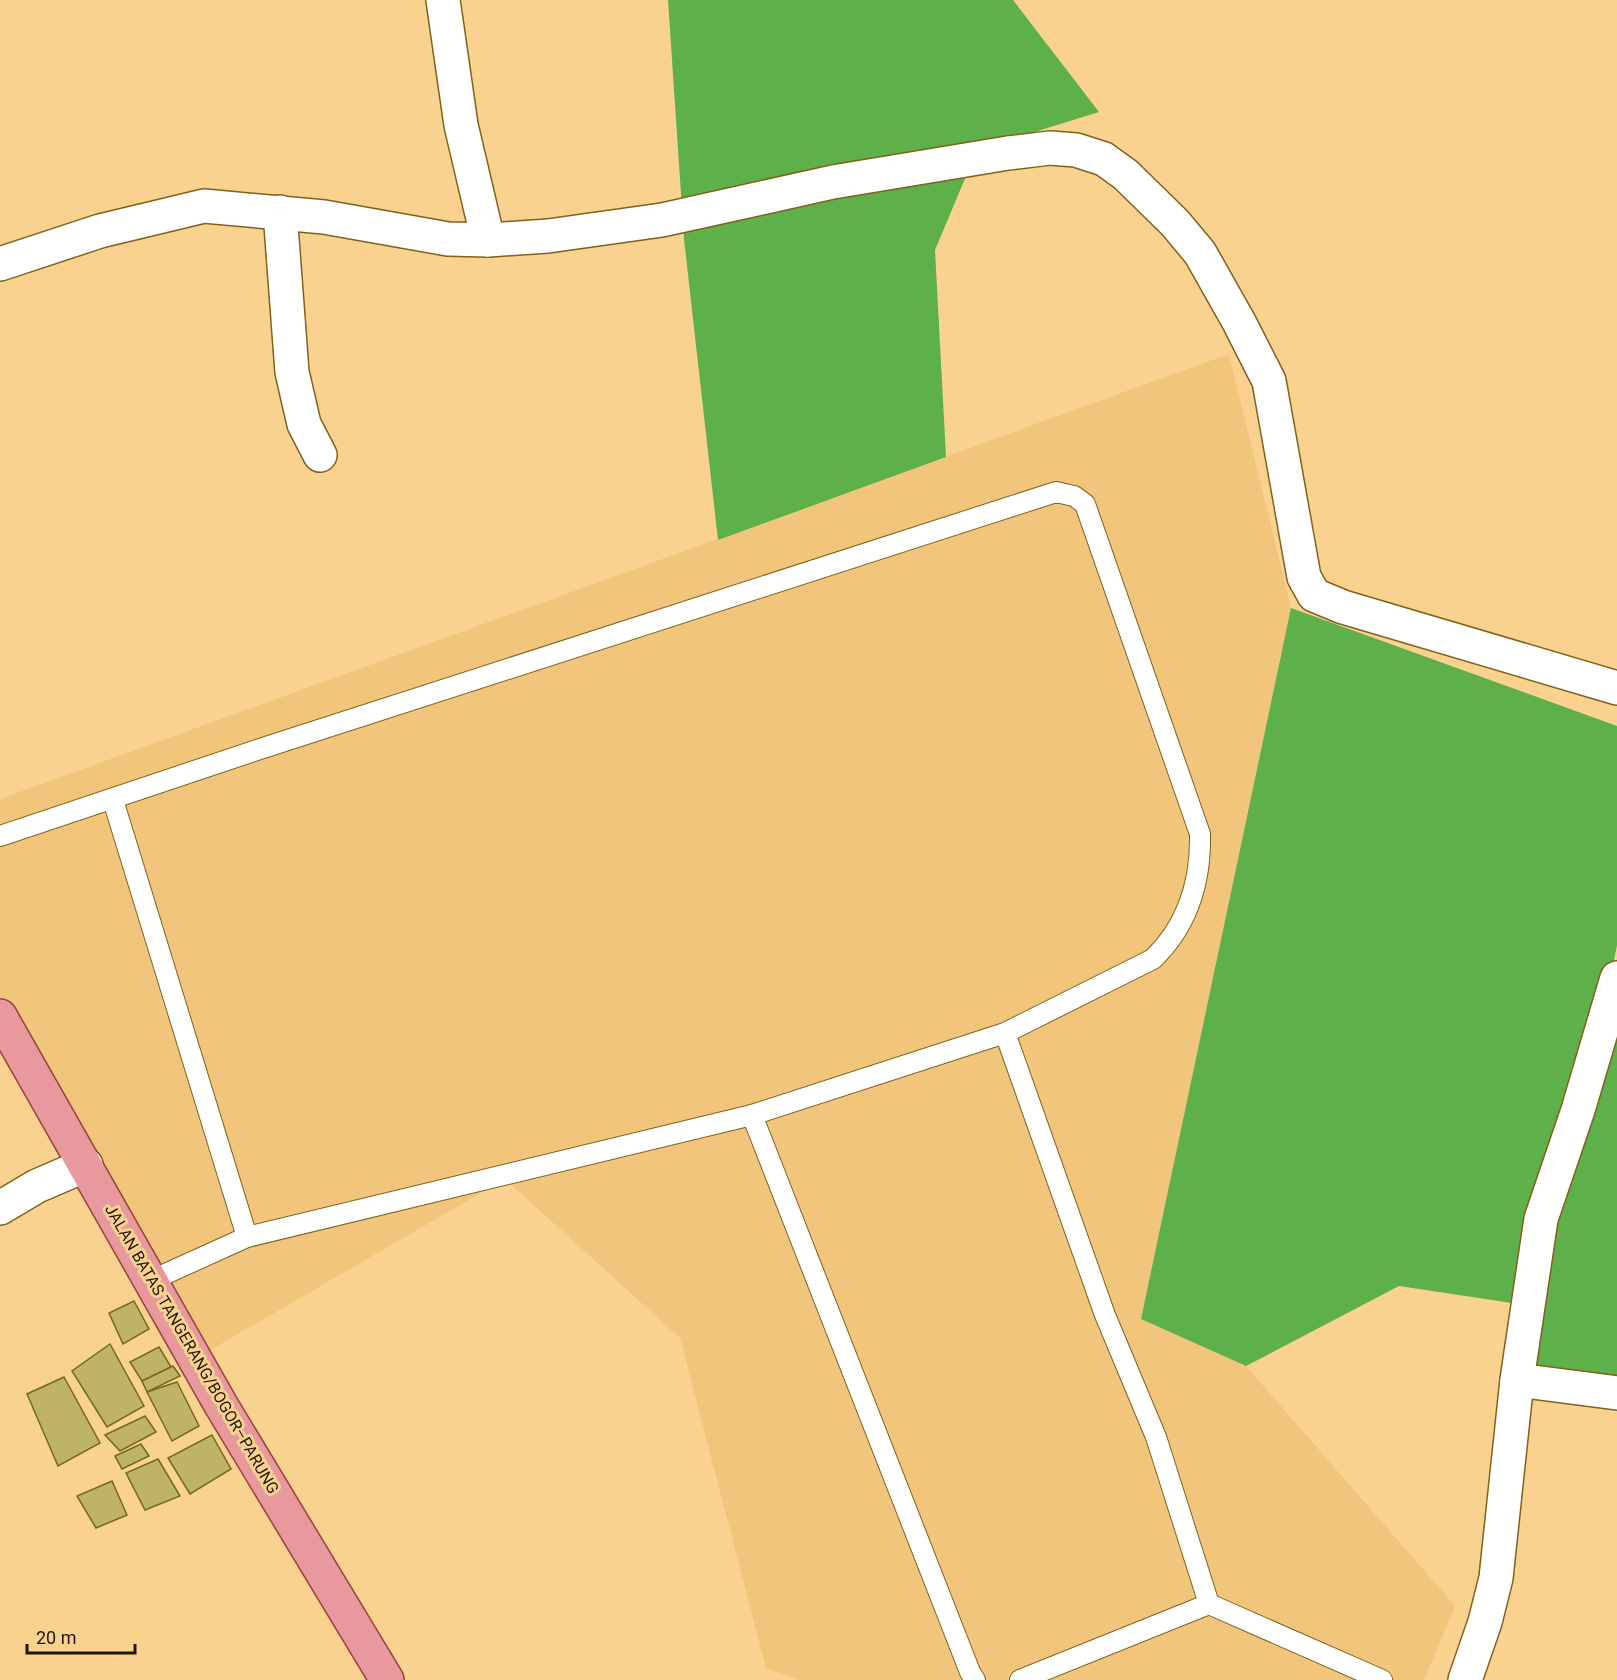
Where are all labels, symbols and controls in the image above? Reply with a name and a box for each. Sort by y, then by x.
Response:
street label: JALAN BATAS TANGERANG/BOGOR–PARUNG [101,1201,283,1497]
scale bar [27,1617,135,1655]
text: 20 m [36,1627,76,1648]

